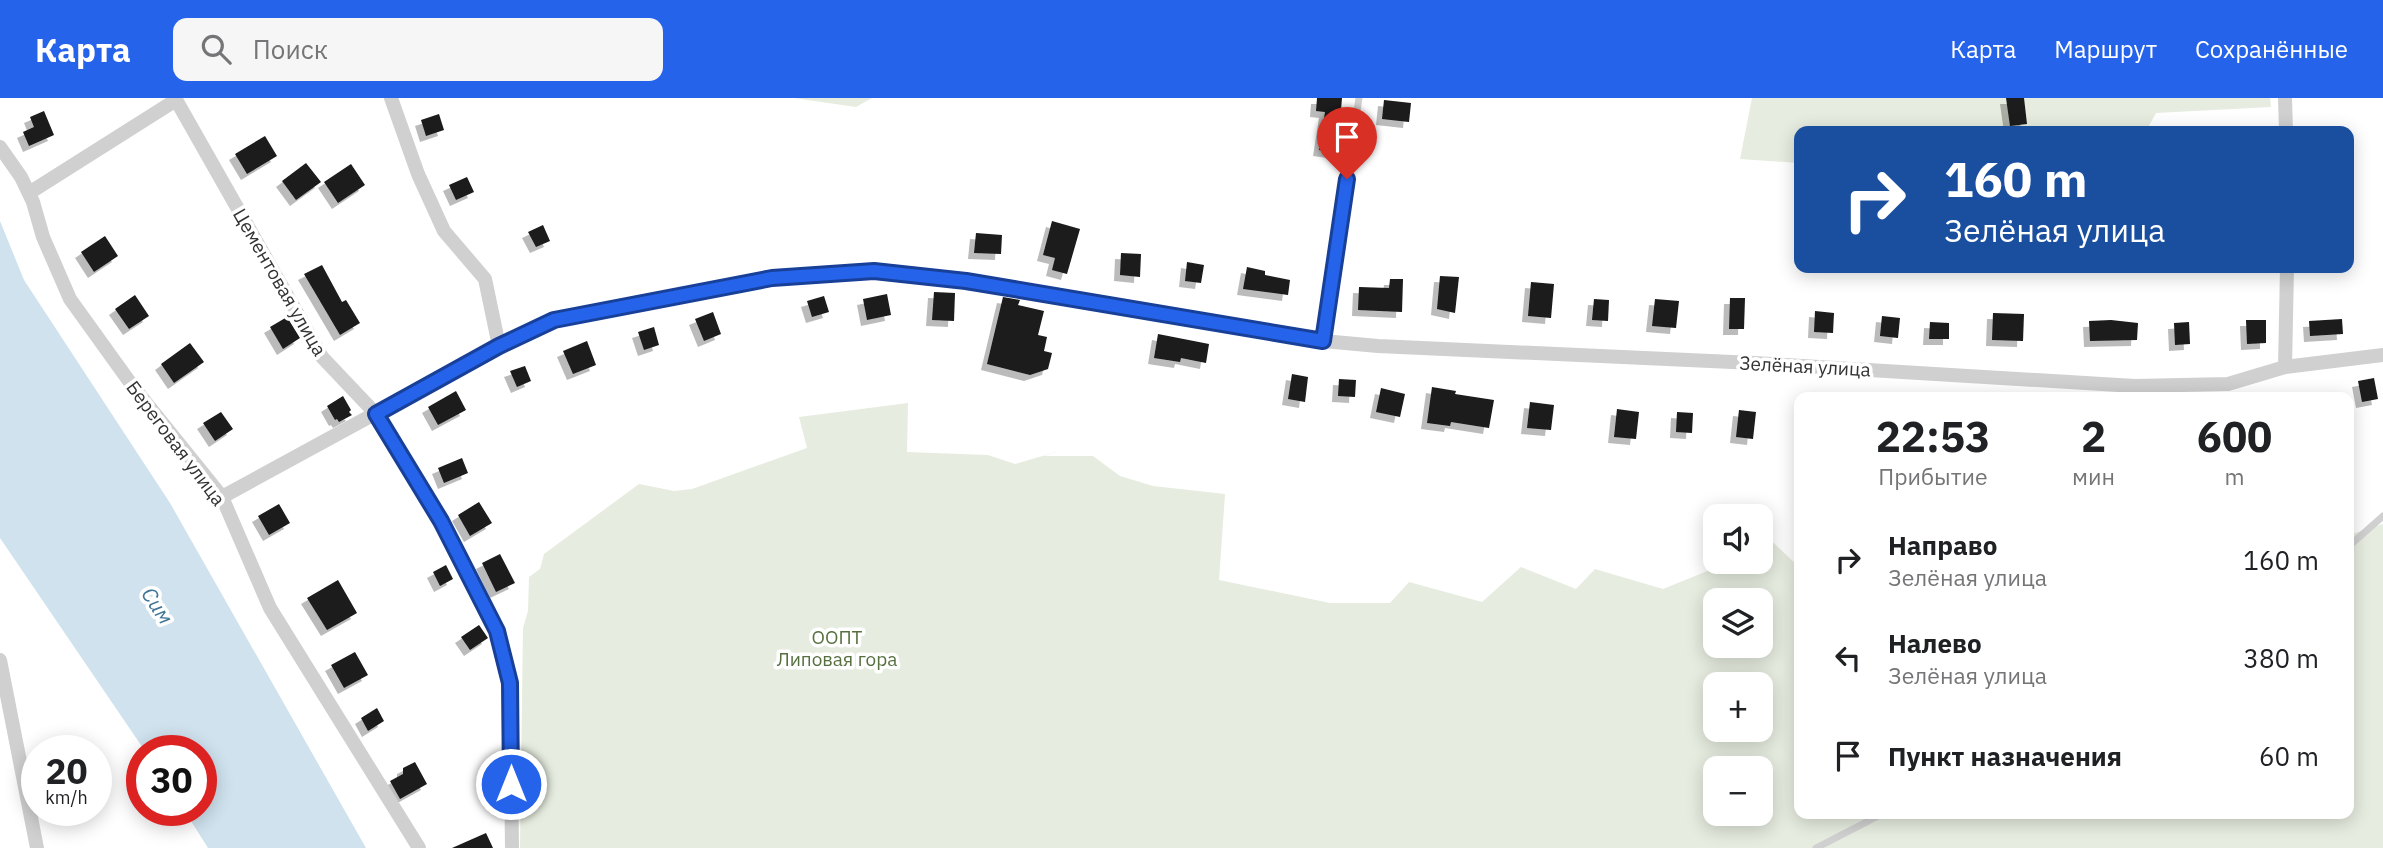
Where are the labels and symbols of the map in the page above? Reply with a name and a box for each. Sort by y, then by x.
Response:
pin [1317,107,1377,179]
street label: Цементовая улица [228,204,332,360]
street label: Зелёная улица [1739,351,1871,381]
street label: Береговая улица [121,376,231,510]
water label: Сим [136,582,180,629]
park label: ООПТ Липовая гора [777,625,897,671]
speed limit sign: 30 [126,735,217,826]
position arrow [474,747,548,821]

